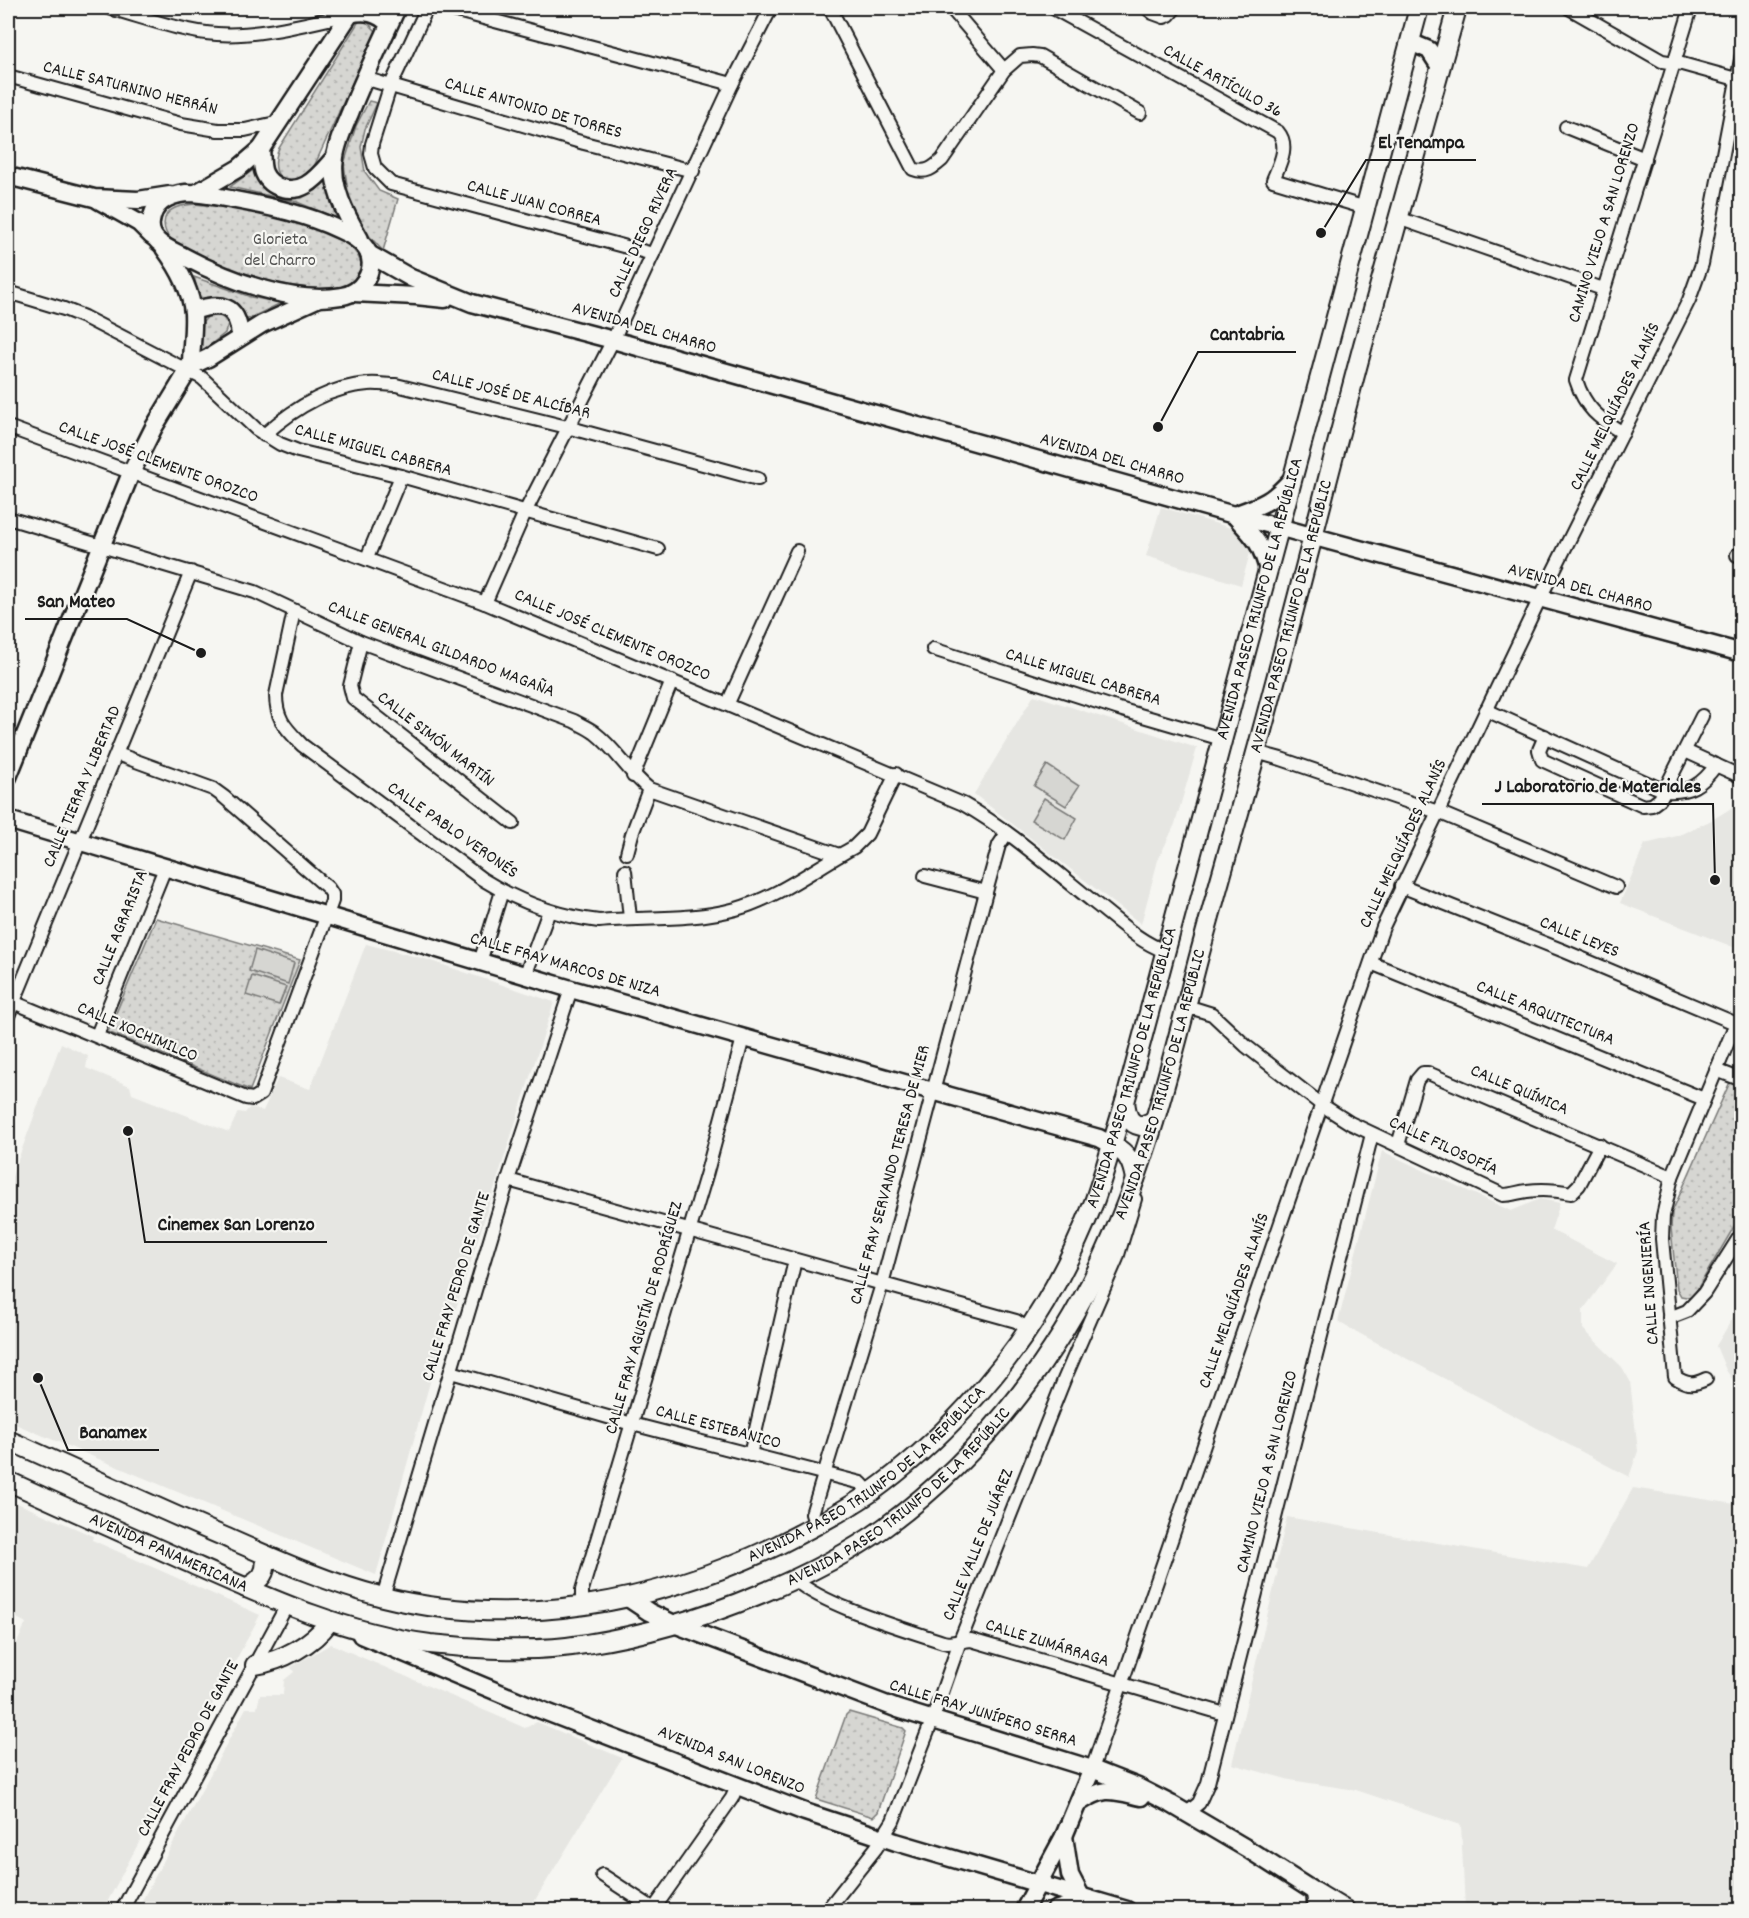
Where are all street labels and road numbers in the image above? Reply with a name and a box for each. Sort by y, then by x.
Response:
street label: CALLE ARTÍCULO 36 [1158,39,1286,125]
street label: CALLE SATURNINO HERRÁN [40,55,220,123]
street label: CALLE ANTONIO DE TORRES [441,72,625,146]
street label: CAMINO VIEJO A SAN LORENZO [1563,120,1647,326]
street label: CALLE DIEGO RIVERA [603,163,685,303]
street label: CALLE JUAN CORREA [464,174,604,234]
street label: AVENIDA DEL CHARRO [569,296,719,362]
street label: CALLE MELQUÍADES ALANÍS [1564,319,1668,495]
street label: CALLE JOSÉ DE ALCÍBAR [429,363,593,427]
street label: CALLE JOSÉ CLEMENTE OROZCO [55,415,261,511]
street label: CALLE MIGUEL CABRERA [291,418,455,484]
street label: AVENIDA DEL CHARRO [1037,427,1187,493]
street label: AVENIDA PASEO TRIUNFO DE LA REPÚBLICA [1212,456,1308,742]
street label: AVENIDA PASEO TRIUNFO DE LA REPÚBLIC [1245,477,1339,755]
street label: AVENIDA DEL CHARRO [1505,558,1655,620]
street label: CALLE JOSÉ CLEMENTE OROZCO [510,583,714,689]
street label: CALLE GENERAL GILDARDO MAGAÑA [324,595,558,705]
street label: CALLE MIGUEL CABRERA [1002,642,1164,714]
street label: CALLE SIMÓN MARTÍN [371,686,499,794]
street label: CALLE TIERRA Y LIBERTAD [38,702,128,872]
street label: CALLE MELQUÍADES ALANÍS [1354,755,1454,933]
street label: CALLE PABLO VERONÉS [381,776,523,886]
street label: CALLE AGRARISTA [86,866,156,990]
street label: CALLE LEYES [1535,911,1623,965]
street label: AVENIDA PASEO TRIUNFO DE LA REPÚBLICA [1081,924,1181,1210]
street label: CALLE FRAY MARCOS DE NIZA [467,927,663,1005]
street label: AVENIDA PASEO TRIUNFO DE LA REPÚBLIC [1109,946,1211,1222]
street label: CALLE ARQUITECTURA [1472,975,1618,1053]
street label: CALLE XOCHIMILCO [73,996,201,1070]
street label: CALLE FRAY SERVANDO TERESA DE MIER [844,1042,938,1308]
street label: CALLE QUÍMICA [1466,1059,1572,1123]
street label: CALLE FILOSOFÍA [1384,1111,1502,1183]
street label: CALLE FRAY PEDRO DE GANTE [416,1189,498,1385]
street label: CALLE FRAY AGUSTÍN DE RODRÍGUEZ [600,1198,690,1438]
street label: CALLE MELQUÍADES ALANÍS [1193,1210,1277,1392]
street label: CALLE INGENIERÍA [1633,1220,1667,1346]
street label: CAMINO VIEJO A SAN LORENZO [1231,1368,1305,1576]
street label: AVENIDA PASEO TRIUNFO DE LA REPÚBLICA [740,1377,988,1565]
street label: CALLE ESTEBANICO [652,1399,784,1457]
street label: AVENIDA PASEO TRIUNFO DE LA REPÚBLIC [780,1399,1014,1589]
street label: CALLE VALLE DE JUÁREZ [937,1465,1021,1625]
street label: AVENIDA PANAMERICANA [85,1507,252,1600]
street label: CALLE ZUMÁRRAGA [982,1613,1112,1675]
street label: CALLE FRAY PEDRO DE GANTE [132,1656,246,1842]
street label: CALLE FRAY JUNÍPERO SERRA [886,1674,1080,1755]
street label: AVENIDA SAN LORENZO [654,1720,808,1802]

